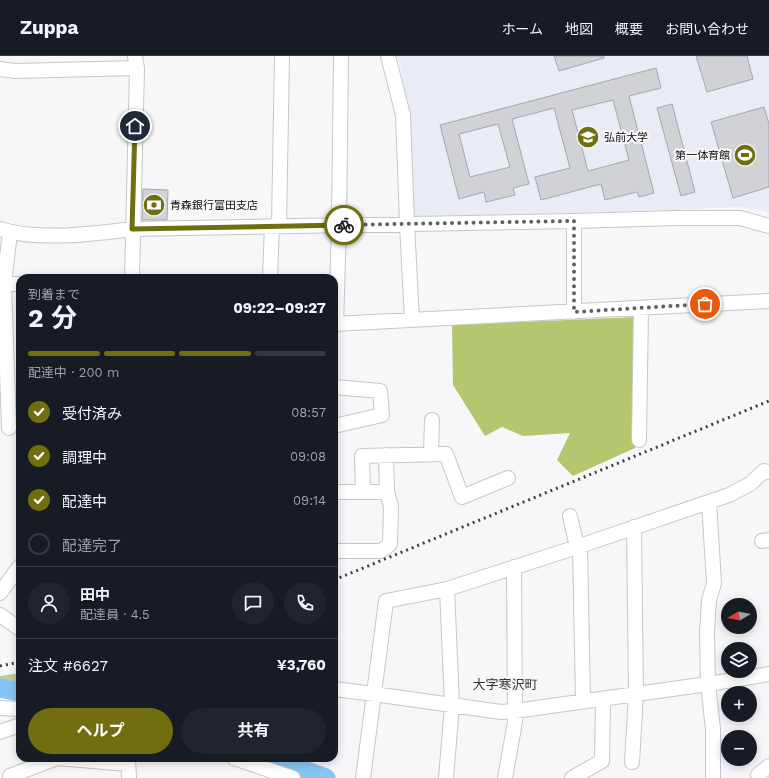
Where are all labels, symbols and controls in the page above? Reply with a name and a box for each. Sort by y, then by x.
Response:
text: Zuppa [20,16,78,39]
text: ホーム [501,21,543,37]
text: 地図 [565,21,593,37]
text: 概要 [615,21,643,37]
text: お問い合わせ [665,21,749,37]
pin [118,109,152,143]
icon: home [124,115,146,137]
school or university icon: 弘前大学 [575,124,601,150]
place label: 弘前大学 [604,131,648,144]
sports icon: 第一体育館 [732,142,758,168]
place label: 第一体育館 [675,149,730,162]
bank icon: 青森銀行富田支店 [141,192,167,218]
place label: 青森銀行富田支店 [170,199,258,212]
courier [324,205,364,245]
icon: bike [333,214,355,236]
text: 到着まで [28,287,80,302]
pin [688,287,722,321]
icon: bag [694,293,716,315]
text: 09:22–09:27 [233,299,326,317]
text: 2 分 [28,303,77,333]
text: 配達中 · 200 m [28,365,119,380]
icon: check [28,401,50,423]
text: 受付済み [62,405,122,423]
text: 08:57 [291,405,326,420]
icon: check [28,445,50,467]
text: 調理中 [62,449,107,467]
text: 09:08 [290,449,326,464]
icon: check [28,489,50,511]
text: 配達中 [62,493,107,511]
text: 09:14 [293,493,326,508]
text: 配達完了 [62,537,122,555]
button: person [28,582,70,624]
button: chat [232,582,274,624]
button: phone [284,582,326,624]
text: 田中 [80,586,110,604]
north arrow [721,598,757,634]
map controls [721,598,757,766]
text: 配達員 · 4.5 [80,607,150,622]
button: layers [721,642,757,678]
text: ¥3,760 [277,656,326,674]
text: 注文 #6627 [28,657,108,675]
district label: 大字寒沢町 [472,677,538,692]
button: + [721,686,757,722]
button: ヘルプ [28,708,173,754]
button: 共有 [181,708,326,754]
button: − [721,730,757,766]

